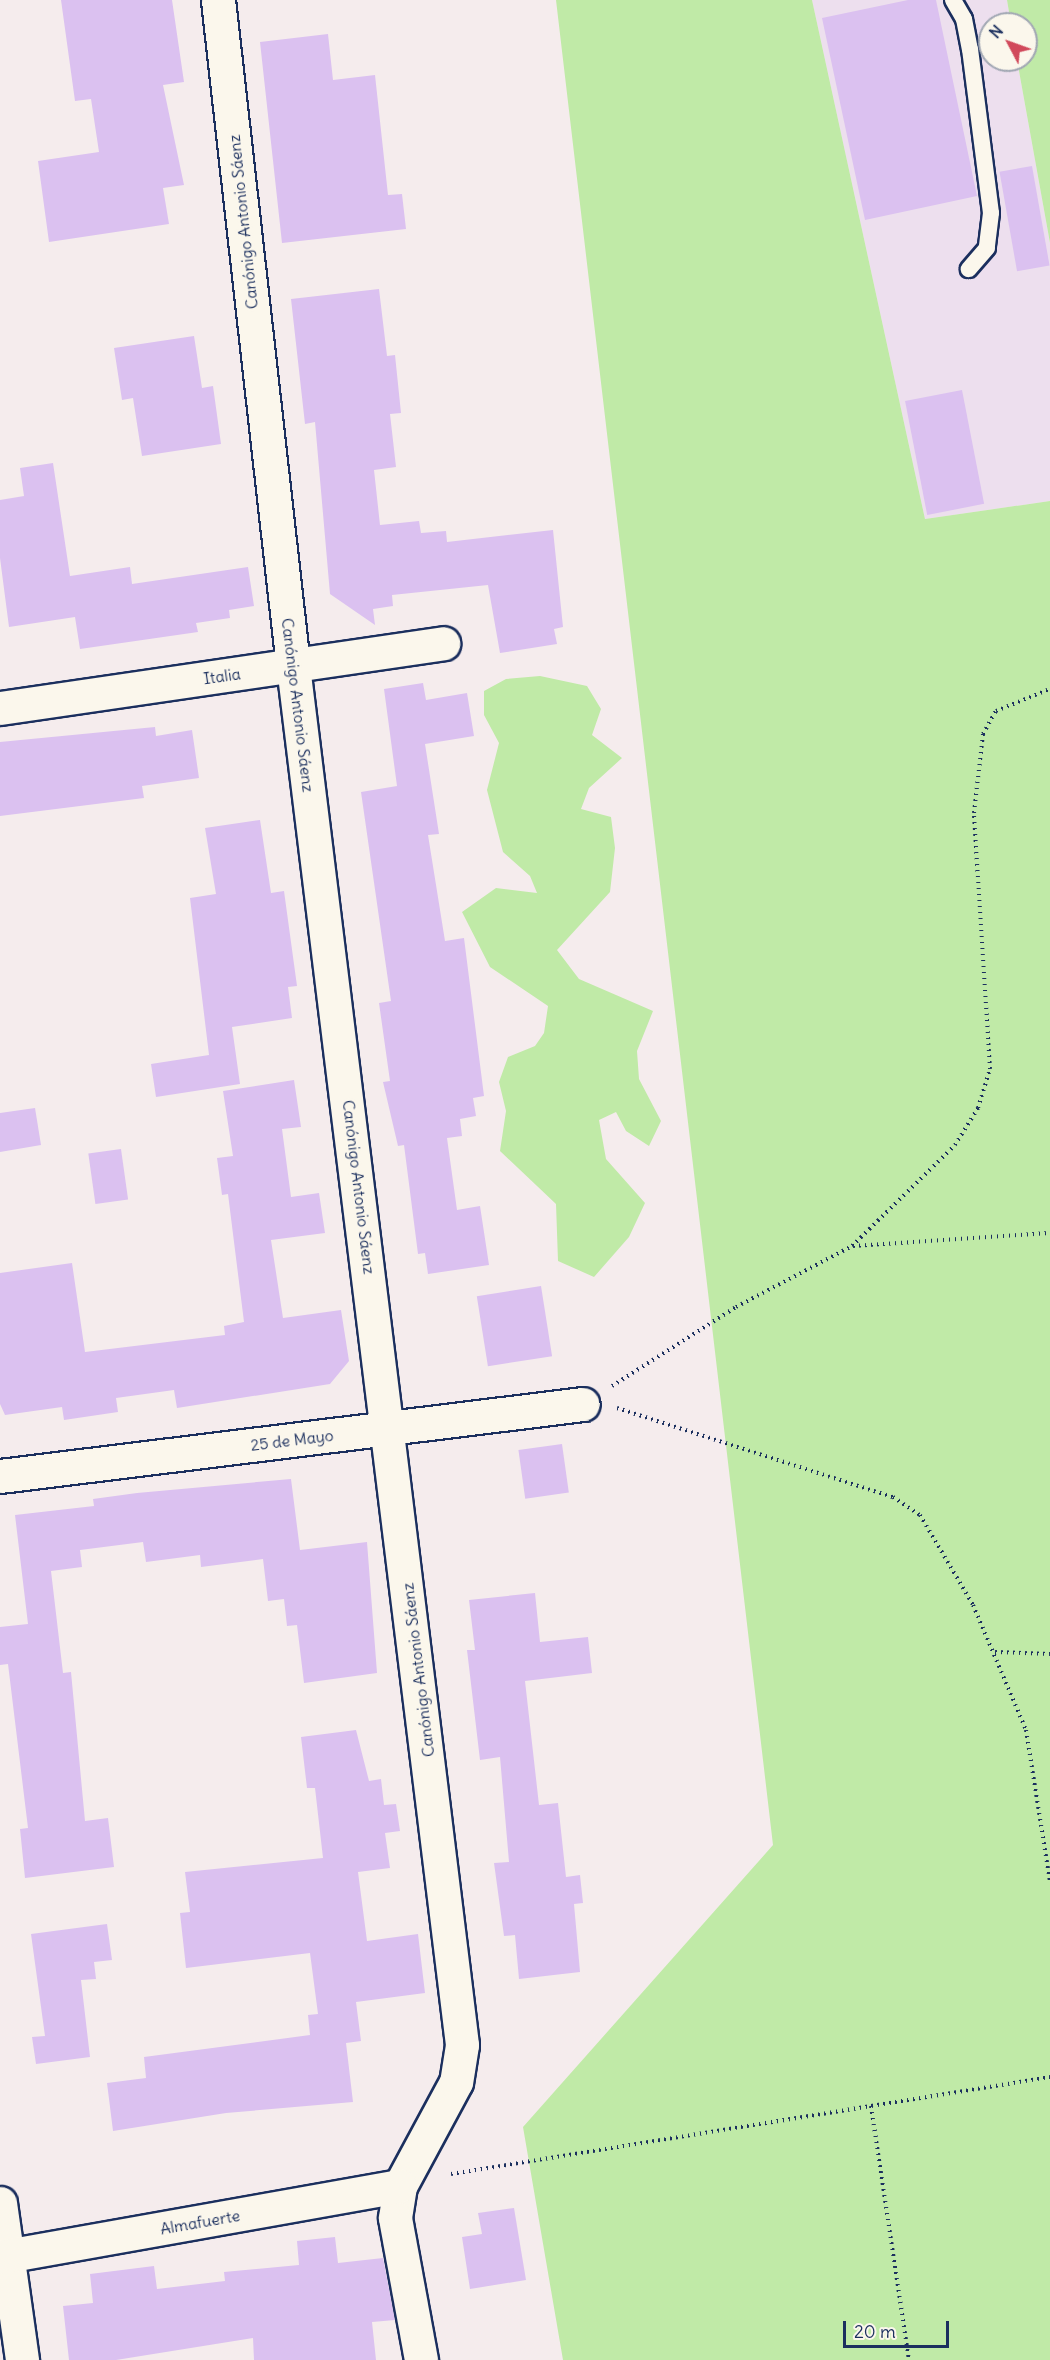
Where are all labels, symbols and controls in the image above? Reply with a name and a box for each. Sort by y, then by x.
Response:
north arrow [978,12,1038,72]
text: N [985,21,1007,42]
street label: Canónigo Antonio Sáenz [224,134,262,310]
street label: Canónigo Antonio Sáenz [278,617,318,793]
street label: Italia [202,664,242,688]
street label: Canónigo Antonio Sáenz [339,1099,379,1275]
street label: 25 de Mayo [249,1425,335,1455]
street label: Canónigo Antonio Sáenz [398,1582,438,1758]
street label: Almafuerte [159,2206,241,2238]
scale bar [846,2309,952,2347]
text: 20 m [854,2320,896,2343]

